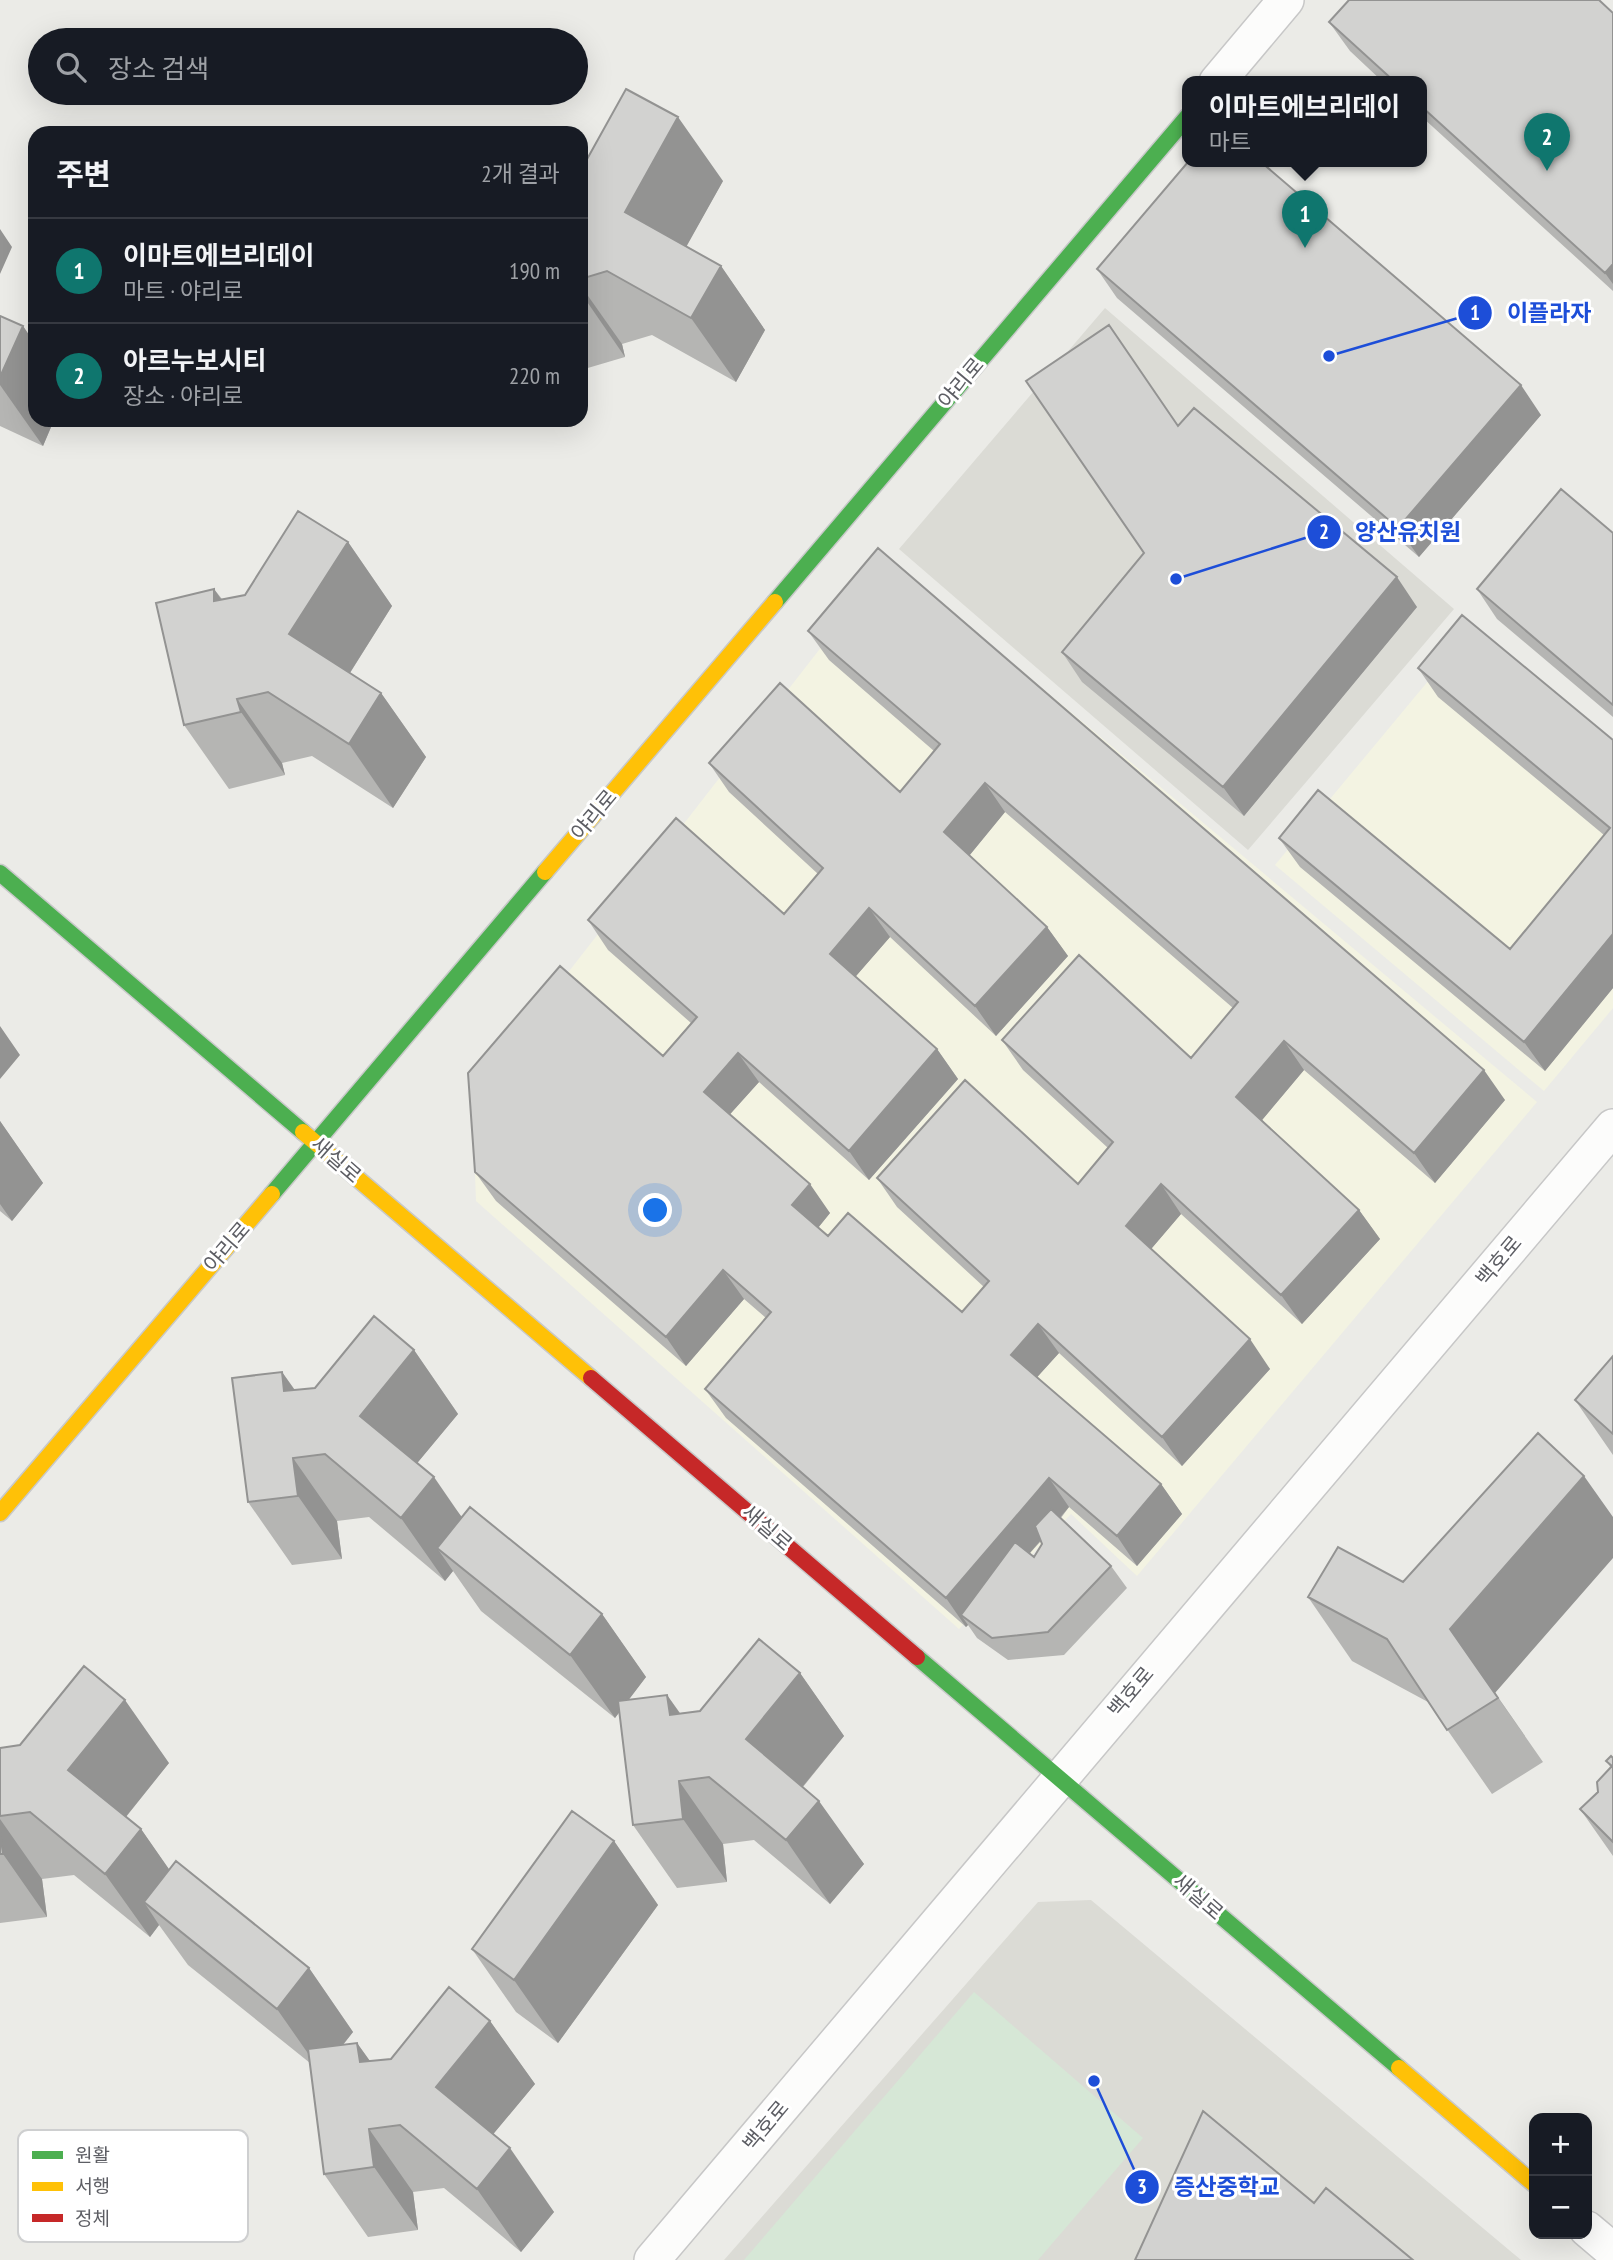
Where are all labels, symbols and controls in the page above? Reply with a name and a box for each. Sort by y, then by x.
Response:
search box [28,28,588,105]
icon: search [52,48,90,86]
text: 장소 검색 [108,52,209,85]
popup [1182,76,1427,167]
text: 이마트에브리데이 [1209,90,1400,123]
pin: 2 [1524,113,1570,171]
text: 마트 [1209,127,1251,156]
text: 주변 [56,154,111,193]
text: 2개 결과 [481,159,560,188]
pin: 1 [1282,190,1328,248]
text: 이마트에브리데이 [123,239,314,272]
text: 1 [74,256,85,285]
text: 190 m [509,256,560,285]
text: 마트 · 야리로 [123,276,243,305]
callout: 이플라자 [1458,291,1605,335]
text: 이플라자 [1507,298,1591,327]
text: 1 [1470,299,1480,326]
text: 아르누보시티 [123,344,267,377]
street label: 야리로 [932,352,990,414]
text: 2 [74,361,85,390]
text: 220 m [509,361,560,390]
text: 장소 · 야리로 [123,381,243,410]
callout: 양산유치원 [1306,510,1475,554]
text: 양산유치원 [1355,517,1461,546]
text: 2 [1319,518,1329,545]
street label: 야리로 [565,784,623,846]
street label: 새실로 [306,1130,367,1189]
your location [638,1193,672,1227]
street label: 야리로 [197,1216,256,1277]
street label: 백호로 [1470,1230,1528,1292]
street label: 새실로 [737,1498,798,1557]
street label: 백호로 [1102,1661,1160,1723]
street label: 새실로 [1168,1867,1229,1926]
street label: 백호로 [737,2095,795,2157]
map controls [1529,2113,1592,2239]
button: + [1529,2113,1592,2176]
legend [18,2130,248,2242]
text: 원활 [75,2143,110,2167]
callout: 증산중학교 [1125,2165,1293,2209]
text: 증산중학교 [1174,2172,1280,2201]
text: 3 [1137,2173,1147,2200]
text: 서행 [75,2174,110,2198]
button: − [1529,2176,1592,2239]
text: 정체 [75,2206,110,2230]

